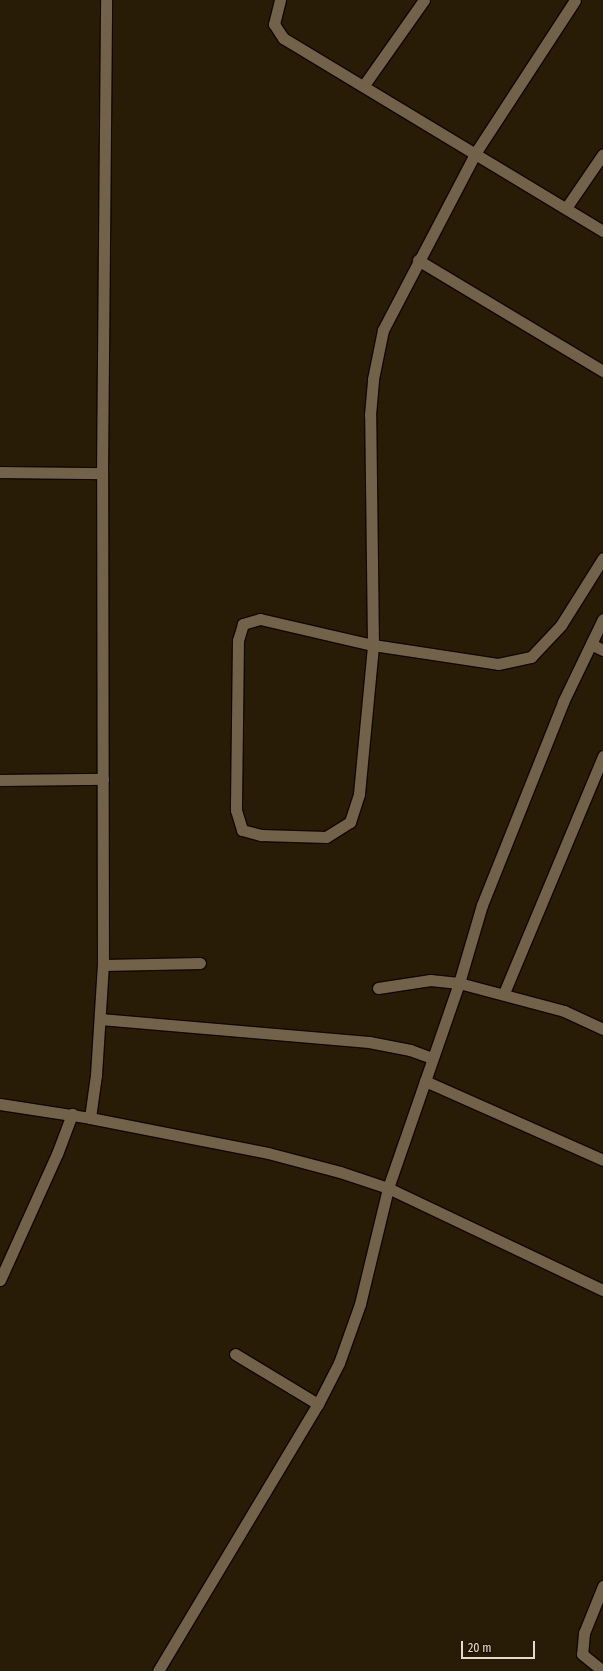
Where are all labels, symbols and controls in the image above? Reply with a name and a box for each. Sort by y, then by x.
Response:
scale bar [463,1633,537,1659]
text: 20 m [468,1641,492,1655]

